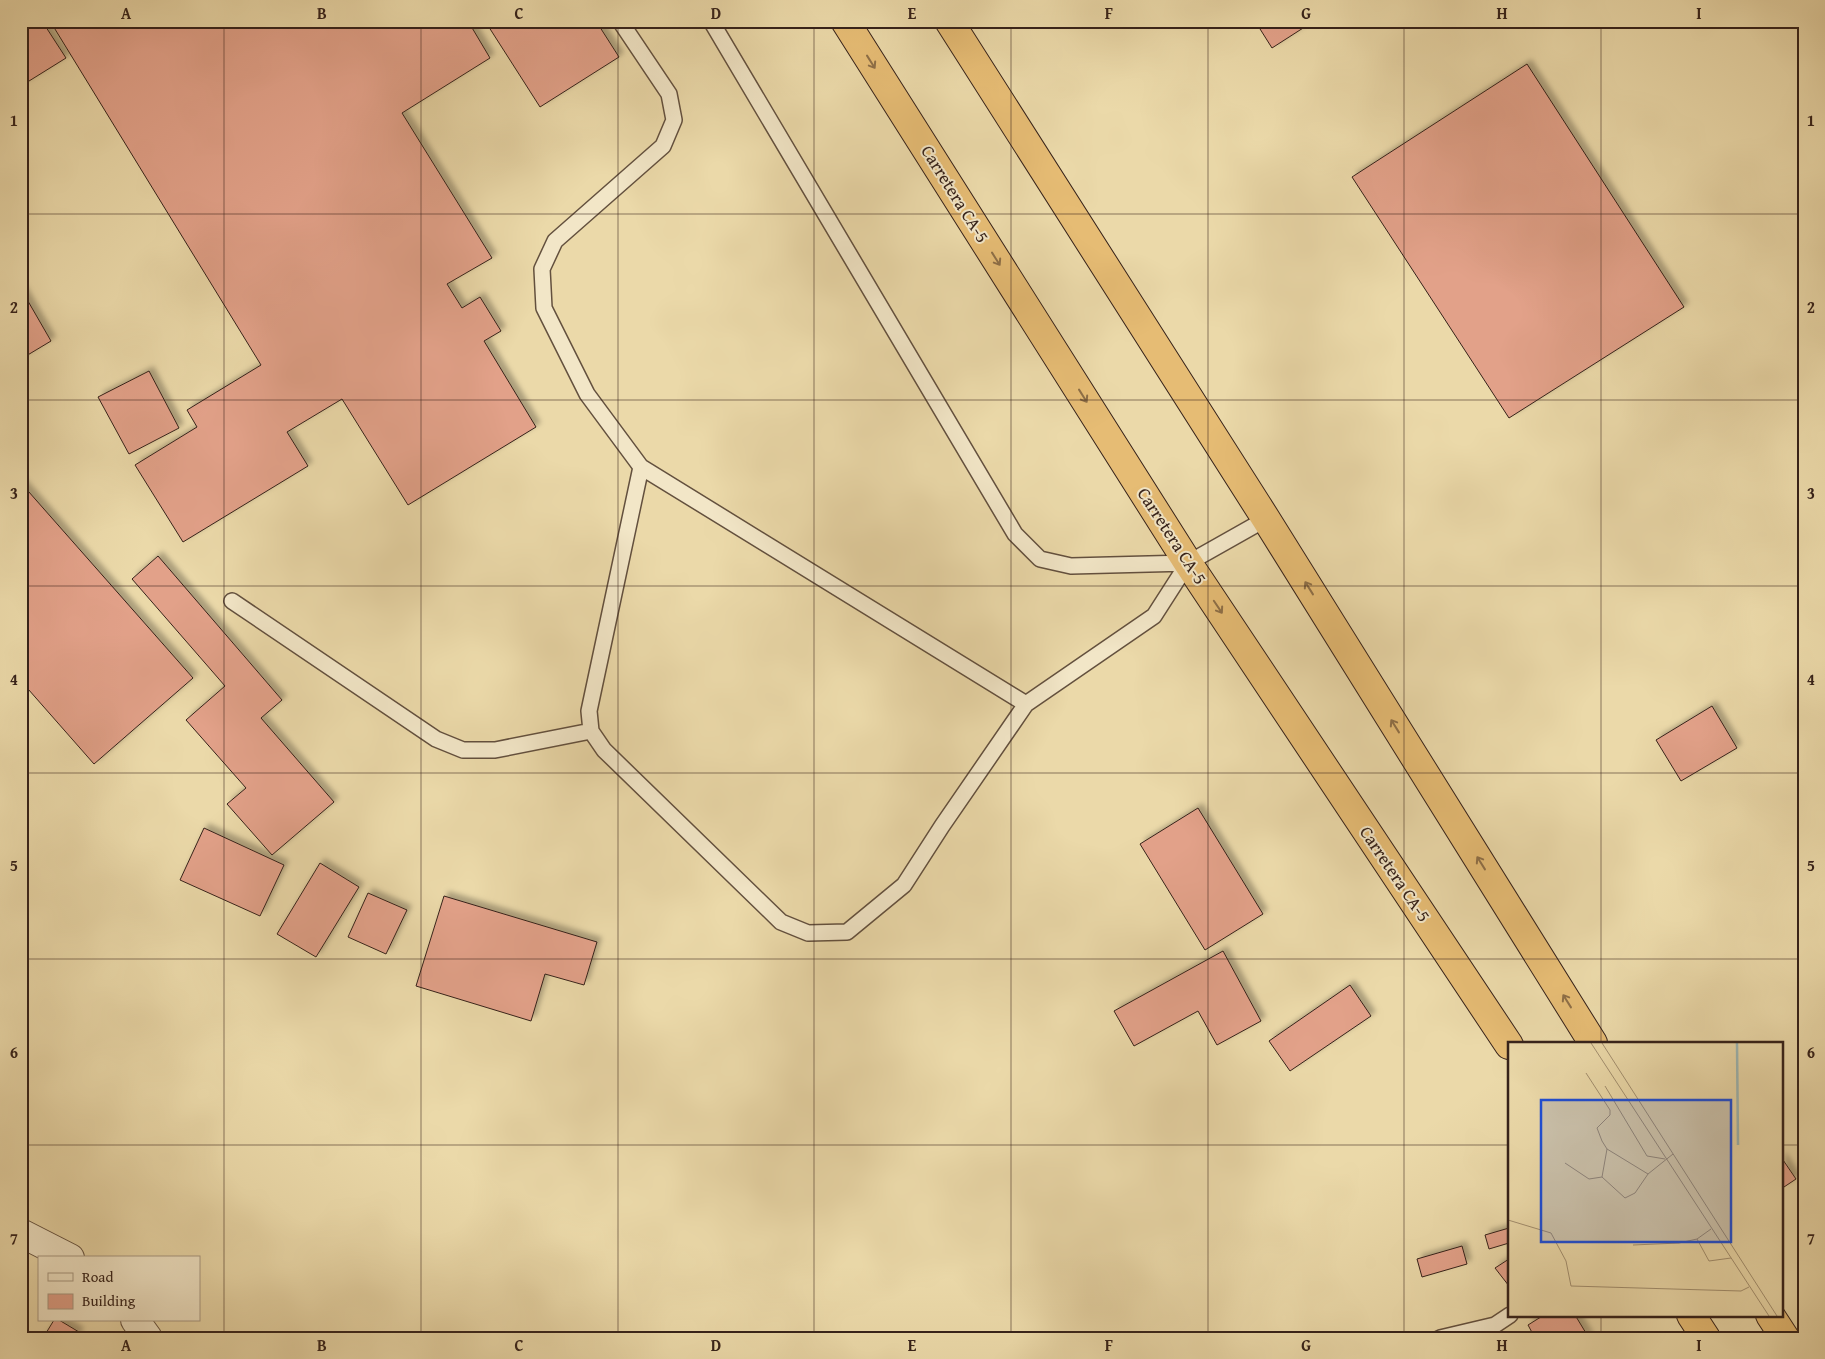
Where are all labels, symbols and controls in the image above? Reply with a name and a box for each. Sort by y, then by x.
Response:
text: A [121,1,132,25]
text: B [317,1,327,25]
text: C [514,1,524,25]
text: D [711,1,721,25]
text: E [908,1,917,25]
text: F [1105,1,1113,25]
text: G [1301,1,1311,25]
text: H [1496,1,1508,25]
text: I [1696,1,1702,25]
one-way arrow [867,55,877,69]
text: 1 [10,108,18,132]
text: 1 [1807,108,1815,132]
street label: Carretera CA-5 [915,140,996,248]
one-way arrow [991,251,1001,265]
text: 2 [10,295,18,319]
text: 2 [1807,295,1815,319]
one-way arrow [1077,389,1088,403]
text: 3 [10,481,18,505]
text: 3 [1807,481,1815,505]
street label: Carretera CA-5 [1131,482,1214,590]
one-way arrow [1304,581,1314,595]
one-way arrow [1213,599,1223,613]
text: 4 [10,667,18,691]
text: 4 [1807,667,1815,691]
one-way arrow [1390,719,1400,733]
street label: Carretera CA-5 [1353,820,1438,927]
text: 5 [10,853,18,877]
text: 5 [1807,853,1815,877]
one-way arrow [1476,857,1486,871]
one-way arrow [1562,995,1572,1009]
text: 6 [10,1040,18,1064]
text: 6 [1807,1040,1815,1064]
inset map [1508,1042,1782,1316]
text: 7 [10,1226,18,1250]
text: 7 [1807,1226,1815,1250]
legend [38,1256,200,1322]
text: Road [82,1266,113,1287]
text: Building [82,1290,136,1311]
text: A [121,1333,132,1357]
text: B [317,1333,327,1357]
text: C [514,1333,524,1357]
text: D [711,1333,721,1357]
text: E [908,1333,917,1357]
text: F [1105,1333,1113,1357]
text: G [1301,1333,1311,1357]
text: H [1496,1333,1508,1357]
text: I [1696,1333,1702,1357]

